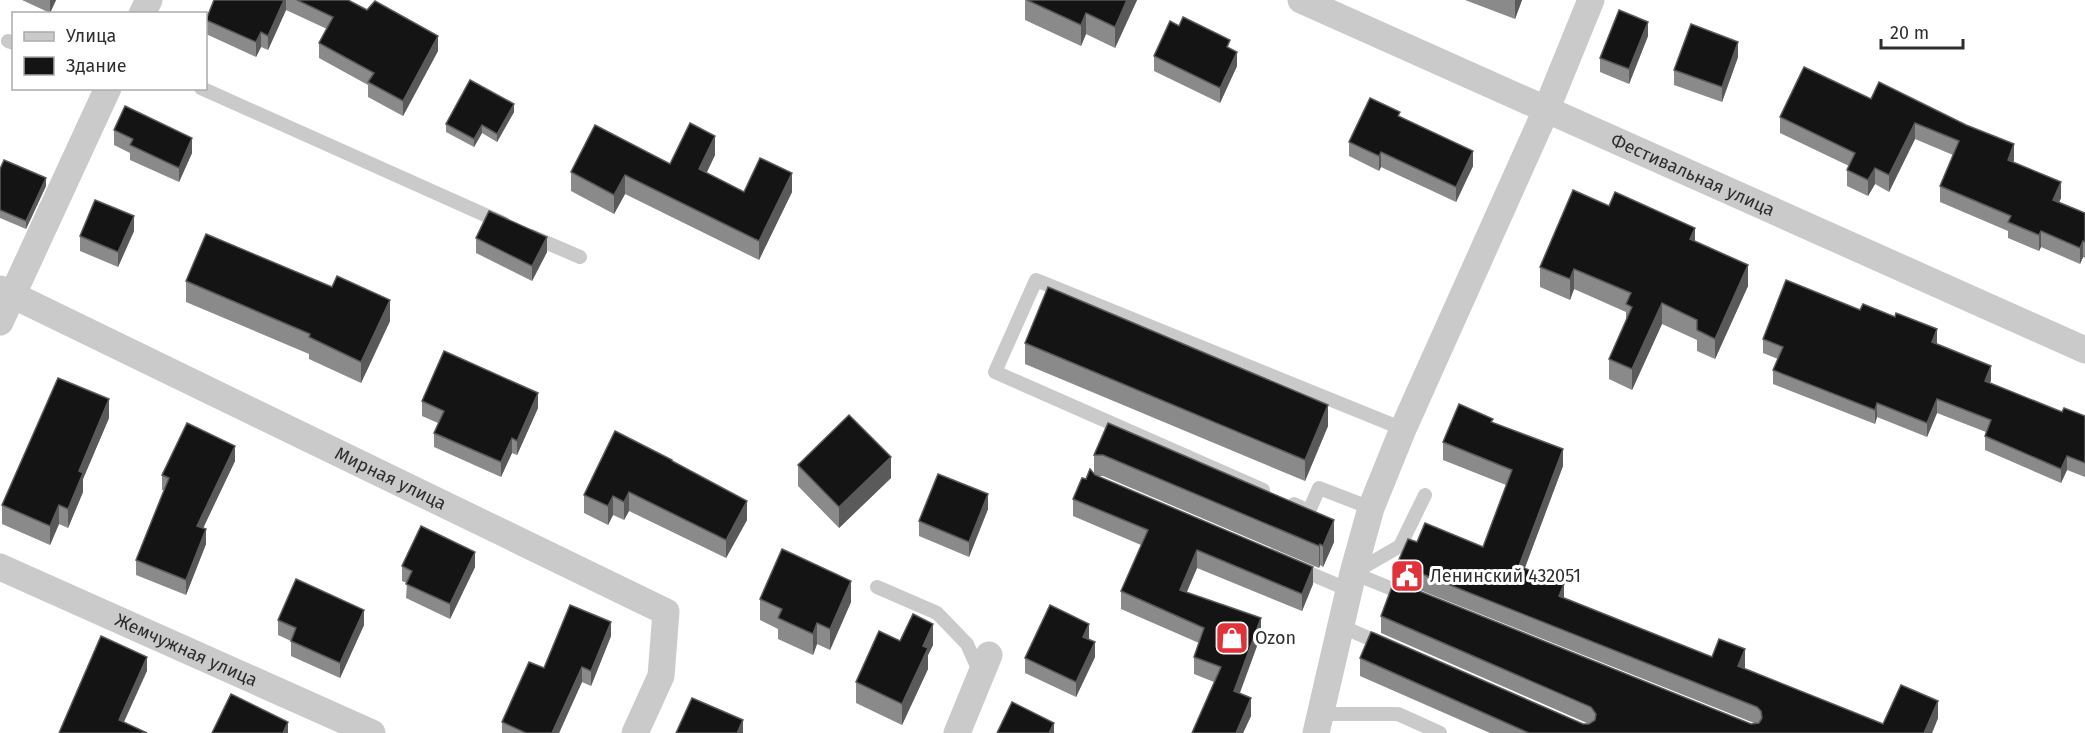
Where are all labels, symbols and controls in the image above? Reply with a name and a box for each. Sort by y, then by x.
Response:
legend [12,12,207,90]
scale bar [1881,12,1964,50]
text: 20 m [1890,22,1929,44]
text: Улица [66,25,116,47]
text: Здание [66,55,127,77]
street label: Фестивальная улица [1607,129,1778,221]
street label: Мирная улица [331,442,450,515]
public building icon: Ленинский 432051 [1389,558,1425,594]
place label: Ленинский 432051 [1430,565,1581,587]
street label: Жемчужная улица [112,609,261,691]
shop icon: Ozon [1214,620,1250,656]
place label: Ozon [1255,627,1296,649]

